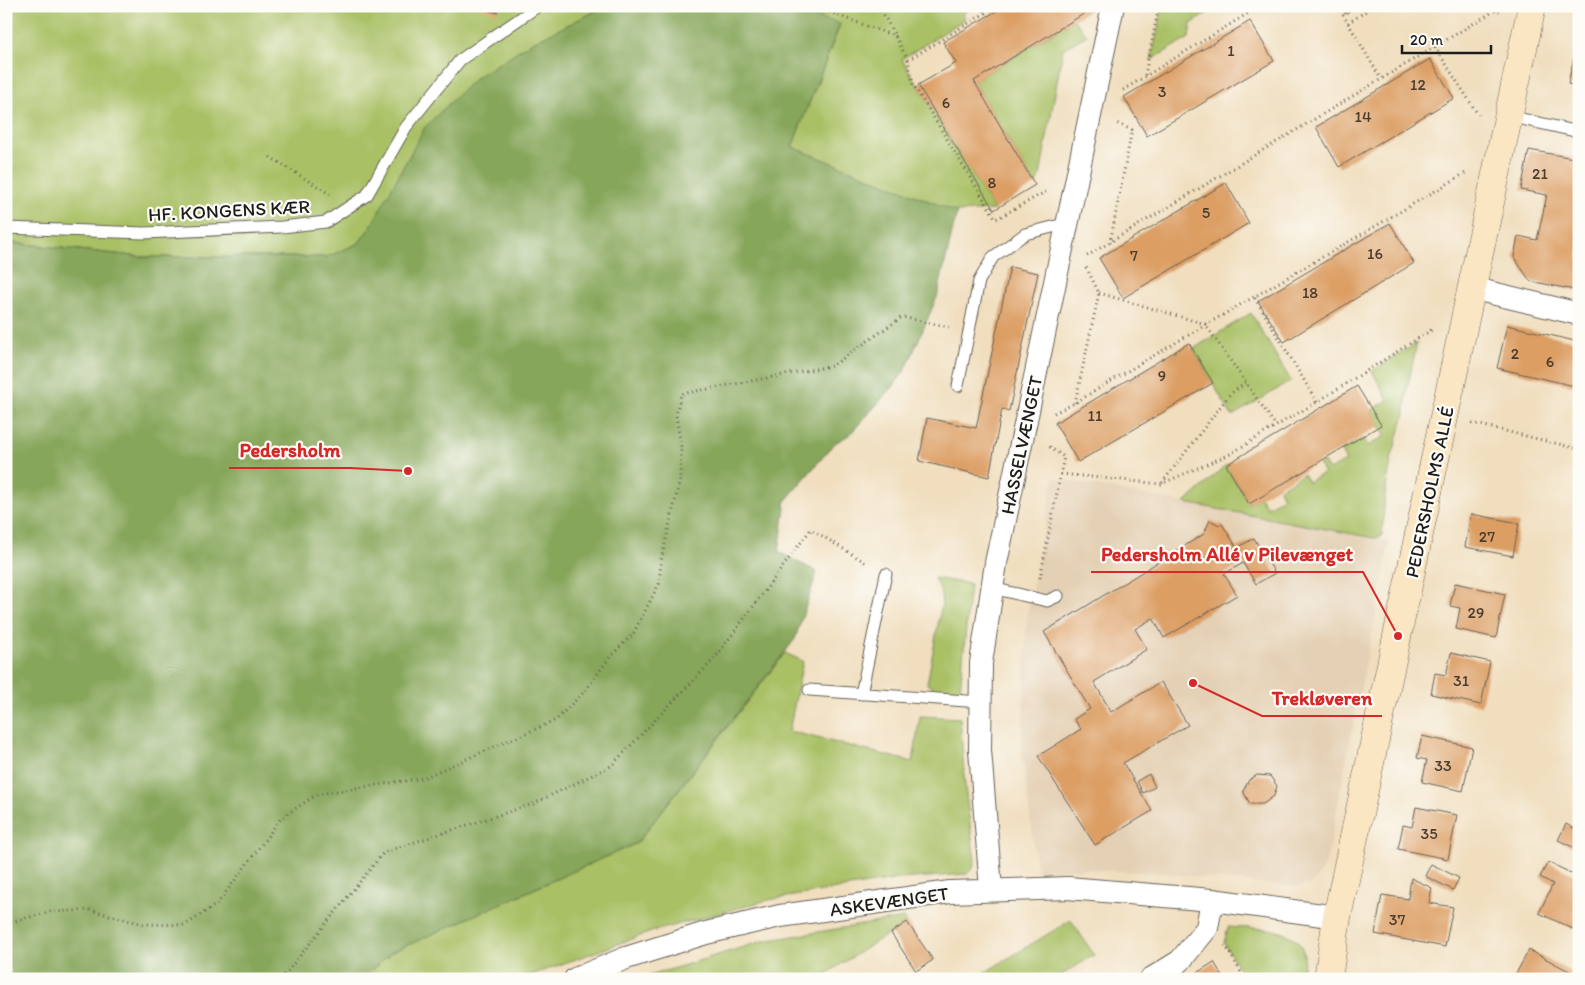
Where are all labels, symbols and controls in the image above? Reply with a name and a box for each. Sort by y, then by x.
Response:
scale bar [1402,22,1491,54]
text: 20 m [1410,31,1444,49]
house number: 1 [1227,41,1235,60]
house number: 12 [1410,75,1427,94]
house number: 3 [1158,82,1167,101]
house number: 6 [942,93,950,112]
house number: 14 [1354,107,1372,126]
house number: 21 [1532,164,1548,183]
house number: 8 [988,173,997,192]
street label: HF. KONGENS KÆR [148,195,311,226]
house number: 5 [1202,203,1210,222]
house number: 16 [1367,244,1383,263]
house number: 7 [1130,246,1138,265]
house number: 18 [1302,283,1318,302]
house number: 2 [1511,344,1520,363]
house number: 6 [1546,352,1554,371]
house number: 9 [1158,366,1166,385]
street label: HASSELVÆNGET [996,373,1047,517]
street label: PEDERSHOLMS ALLÉ [1400,404,1459,580]
house number: 11 [1088,406,1103,425]
callout: Pedersholm [229,433,350,468]
text: Pedersholm [240,438,341,462]
house number: 27 [1479,527,1495,546]
callout: Pedersholm Allé v Pilevænget [1091,537,1363,572]
text: Pedersholm Allé v Pilevænget [1101,542,1354,567]
house number: 29 [1468,603,1484,622]
house number: 31 [1453,671,1470,690]
callout: Trekløveren [1262,681,1382,716]
text: Trekløveren [1271,686,1373,710]
house number: 33 [1434,756,1452,775]
house number: 35 [1420,824,1438,843]
street label: ASKEVÆNGET [828,882,950,921]
house number: 37 [1389,910,1405,929]

